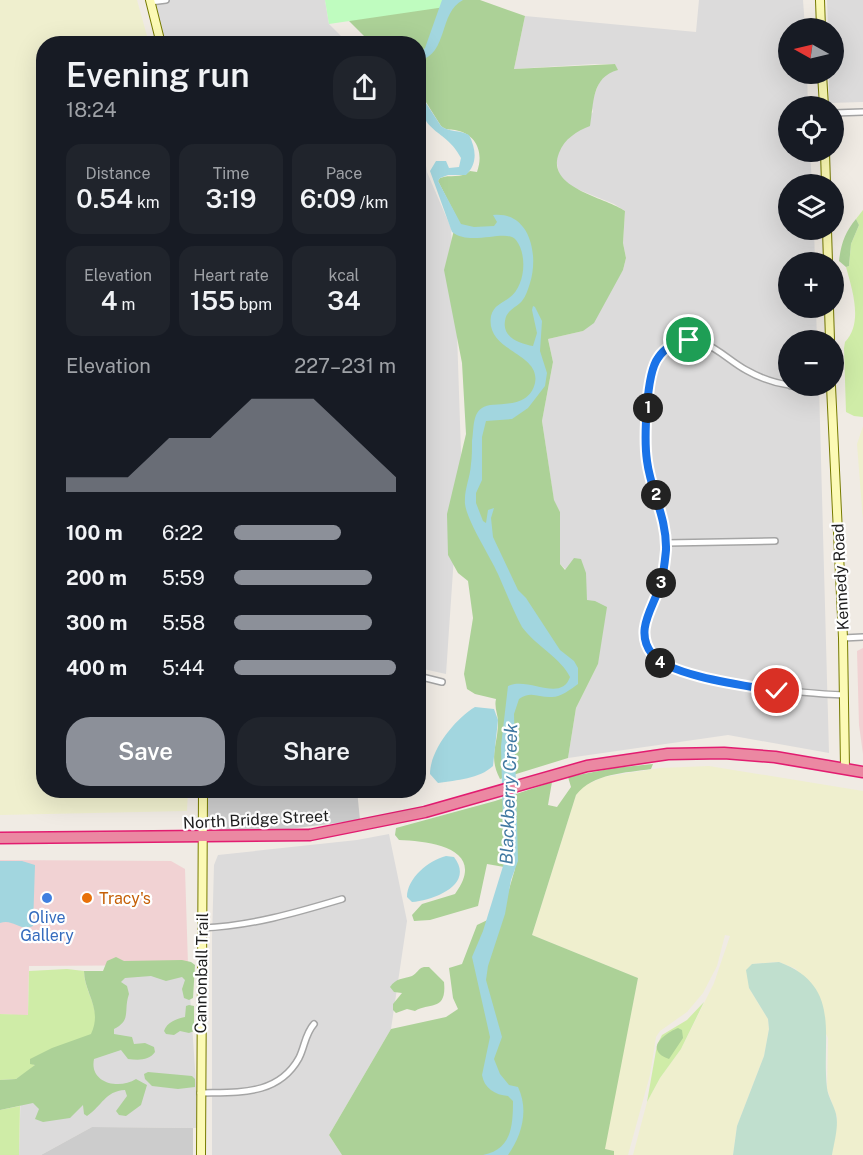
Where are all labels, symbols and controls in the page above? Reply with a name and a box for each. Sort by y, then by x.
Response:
north arrow [778,18,844,84]
map controls [778,18,844,396]
text: Evening run [66,56,249,94]
button: share [333,56,396,119]
button: locate [778,96,844,162]
text: 18:24 [66,98,117,122]
text: Distance [86,164,150,183]
text: Time [213,164,249,183]
text: Pace [326,164,362,183]
button: layers [778,174,844,240]
text: 0.54 [76,183,133,214]
text: 3:19 [206,183,256,214]
text: 6:09 [300,183,356,214]
text: km [133,193,160,212]
text: /km [356,193,388,212]
button: + [778,252,844,318]
text: Elevation [84,266,152,285]
text: Heart rate [193,266,269,285]
text: kcal [329,266,359,285]
text: 4 [101,285,118,316]
text: 155 [190,285,235,316]
text: 34 [327,285,361,316]
text: m [118,295,135,314]
text: bpm [235,295,272,314]
pin [663,314,714,365]
icon: arrive [672,323,705,356]
button: − [778,330,844,396]
text: Elevation [66,354,151,378]
text: 227–231 m [294,354,396,378]
pin: 1 [633,393,663,423]
text: 1 [645,398,651,417]
pin: 2 [641,480,671,510]
text: 2 [651,485,661,504]
text: 100 m [66,521,123,545]
text: 6:22 [162,521,203,545]
street label: Kennedy Road [828,523,853,631]
text: 200 m [66,566,127,590]
text: 5:59 [162,566,205,590]
pin: 3 [646,568,676,598]
text: 3 [656,573,666,592]
text: 300 m [66,611,127,635]
text: 5:58 [162,611,205,635]
pin: 4 [645,648,675,678]
text: 4 [655,653,665,672]
text: 400 m [66,656,127,680]
text: 5:44 [162,656,204,680]
pin [751,665,802,716]
icon: check [760,674,793,707]
button: Save [66,717,225,786]
button: Share [237,717,396,786]
water label: Blackberry Creek [496,723,521,865]
street label: North Bridge Street [183,806,329,833]
place label: Tracy's [99,889,151,908]
marker: Olive Gallery [40,891,54,905]
marker: Tracy's [80,891,94,905]
place label: Olive Gallery [20,908,74,945]
street label: Cannonball Trail [191,912,212,1034]

